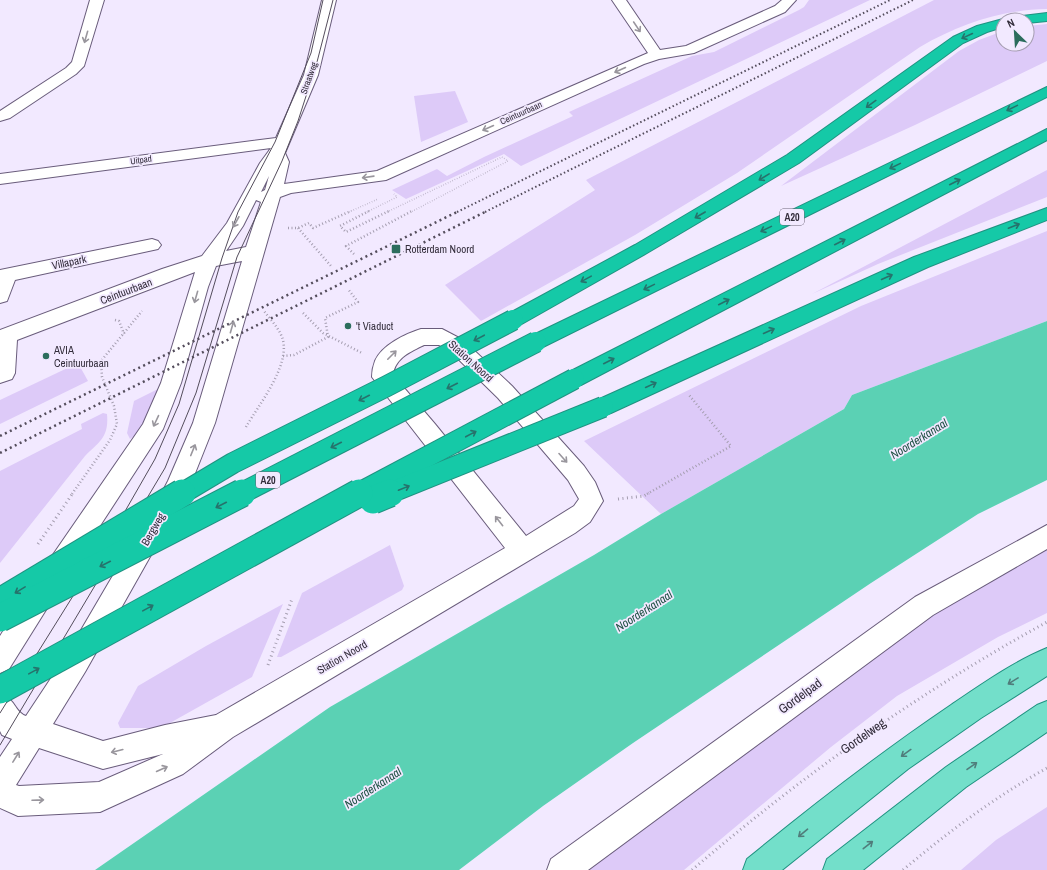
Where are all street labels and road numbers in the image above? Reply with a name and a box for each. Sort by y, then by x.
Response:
street label: Straatweg [298,59,321,96]
street label: Ceintuurbaan [498,98,544,128]
street label: Uitpad [129,153,153,167]
road number: A20 [780,209,804,225]
street label: Villapark [50,251,88,272]
street label: Ceintuurbaan [98,275,154,307]
street label: Station Noord [446,337,496,385]
road number: A20 [256,472,280,488]
street label: Bergweg [138,510,168,548]
street label: Station Noord [314,637,370,677]
street label: Gordelpad [775,674,825,718]
street label: Gordelweg [837,714,889,758]

